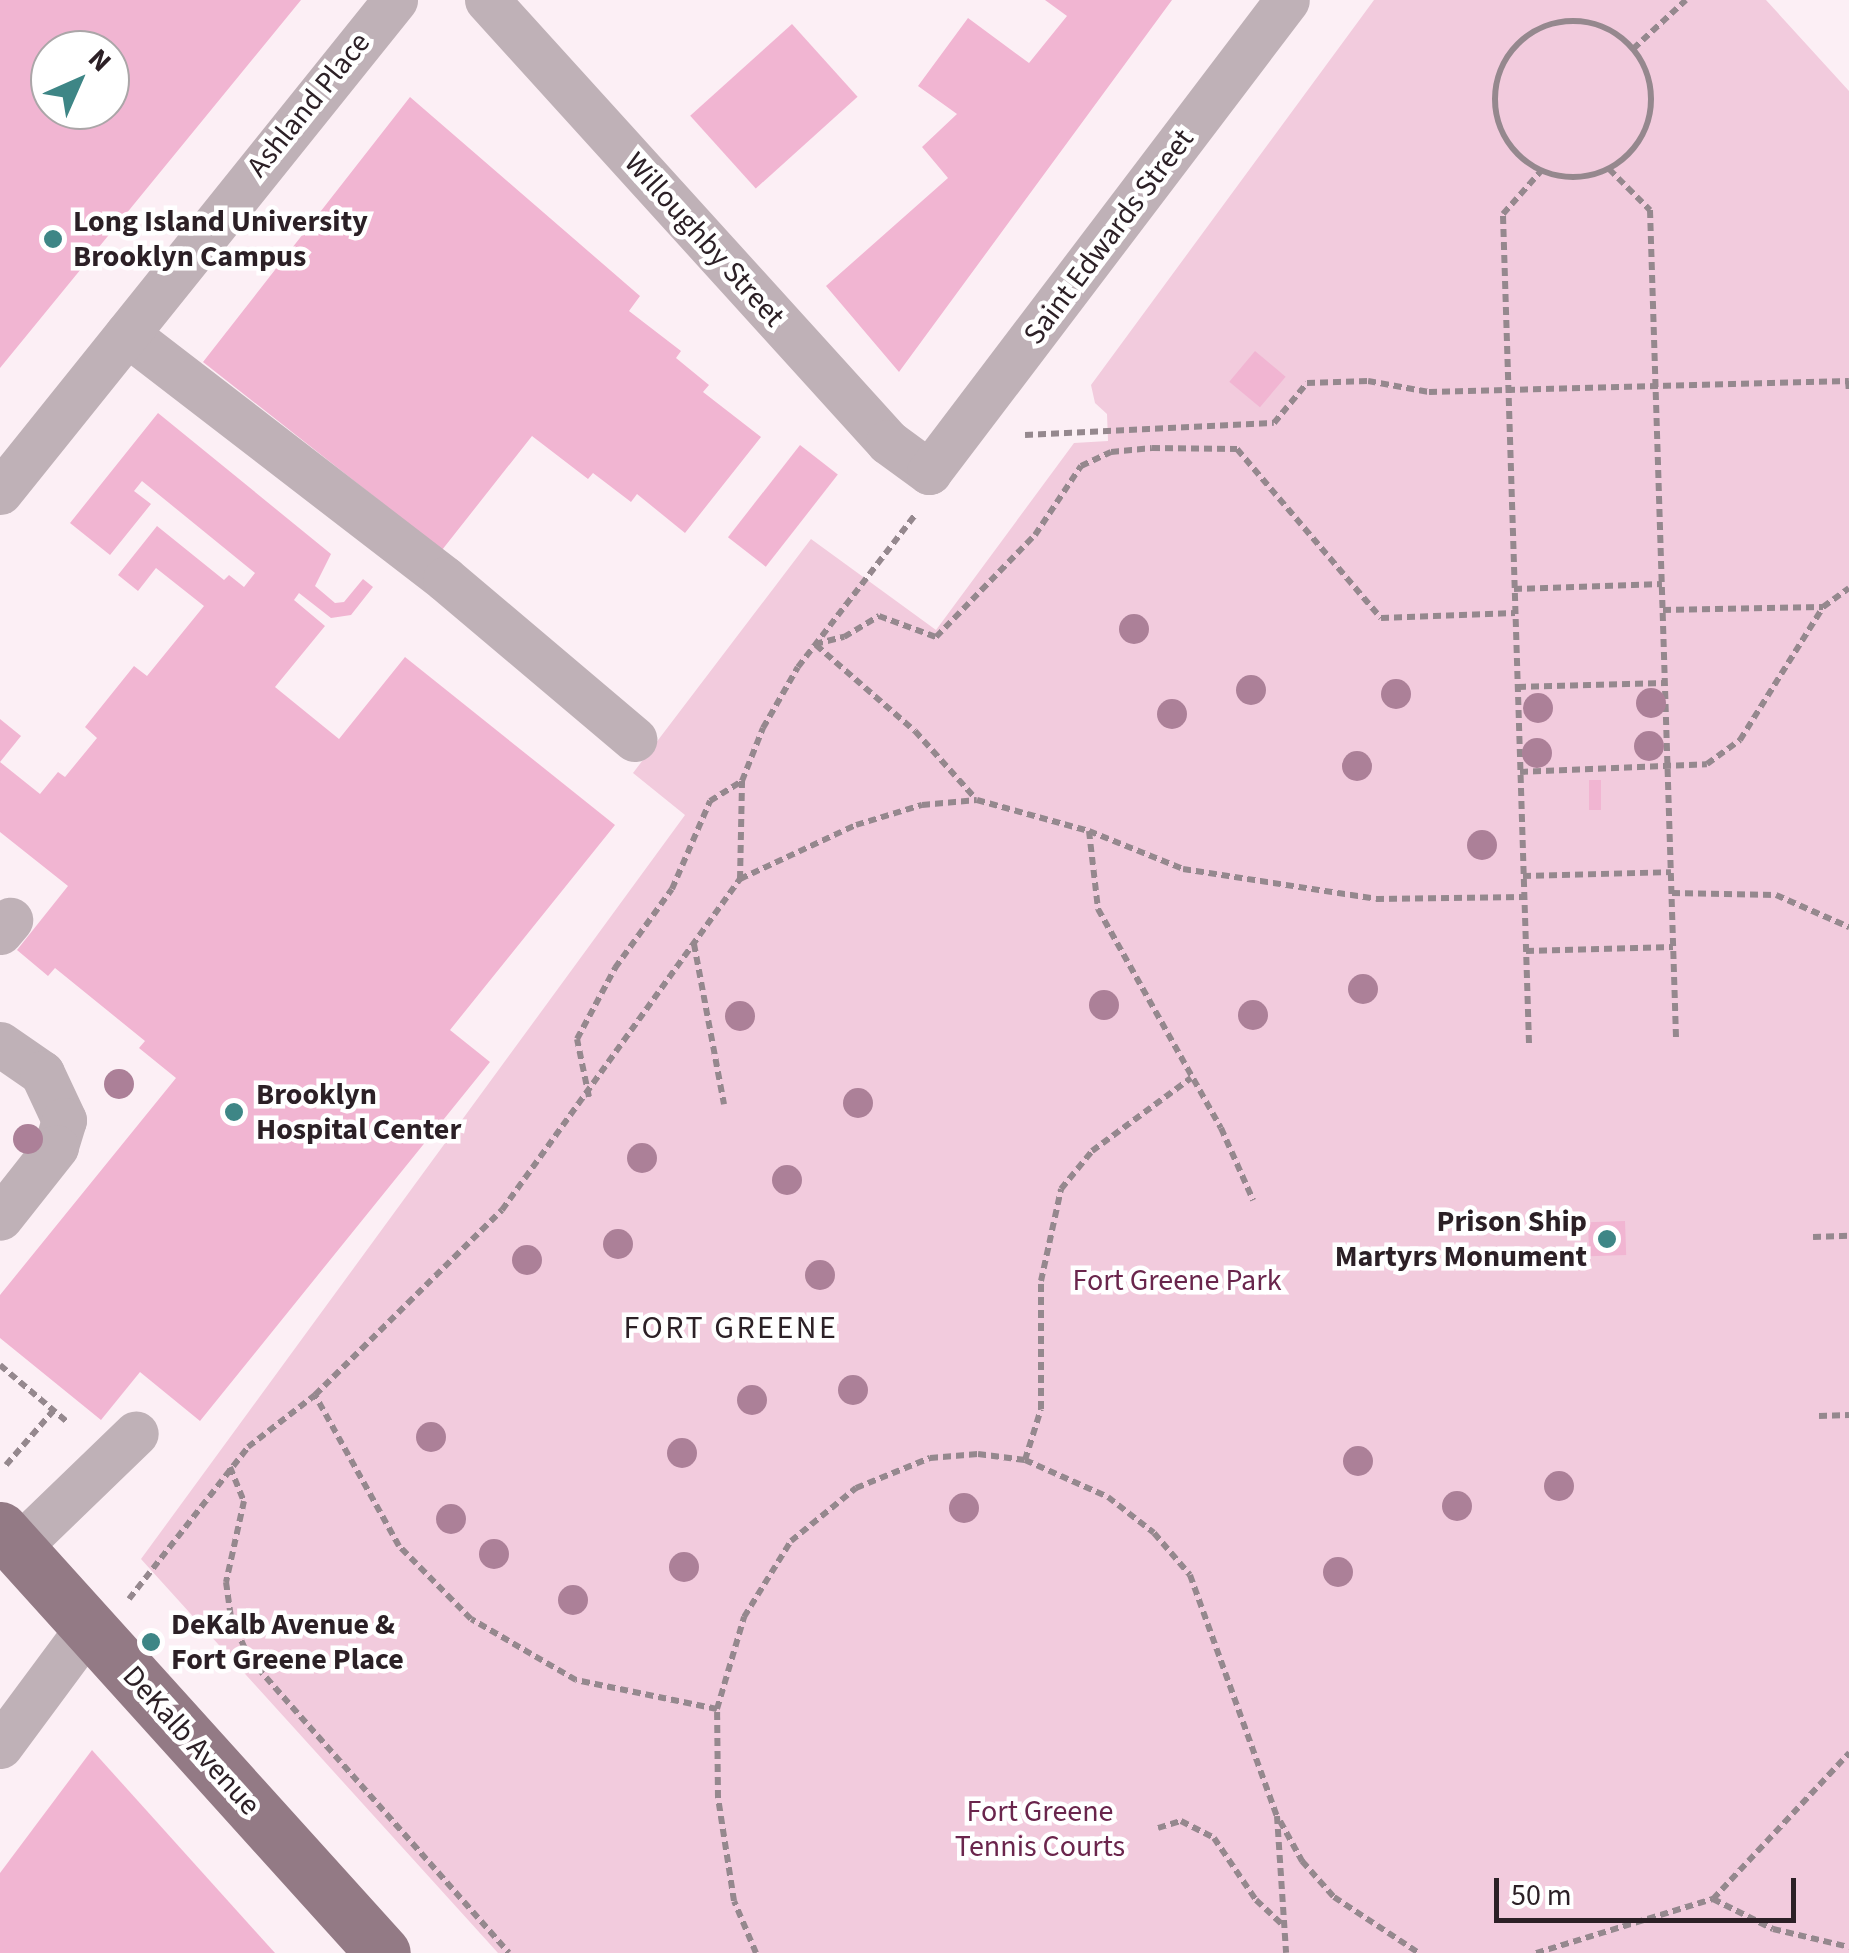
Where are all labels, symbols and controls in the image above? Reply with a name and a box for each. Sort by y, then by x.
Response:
street label: Ashland Place [240,26,378,184]
north arrow [30,30,130,130]
text: N [79,39,121,81]
street label: Saint Edwards Street [1016,122,1202,352]
street label: Willoughby Street [616,145,792,335]
place label: Long Island University Brooklyn Campus [73,204,368,274]
marker: Long Island University Brooklyn Campus [42,228,64,250]
place label: Brooklyn Hospital Center [256,1077,461,1148]
marker: Brooklyn Hospital Center [221,1099,247,1125]
place label: Prison Ship Martyrs Monument [1335,1204,1587,1274]
marker: Prison Ship Martyrs Monument [1596,1228,1618,1250]
park label: Fort Greene Park [1073,1263,1281,1299]
district label: FORT GREENE [624,1309,838,1347]
place label: DeKalb Avenue & Fort Greene Place [171,1607,404,1678]
marker: DeKalb Avenue & Fort Greene Place [140,1631,162,1653]
street label: DeKalb Avenue [115,1659,267,1823]
park label: Fort Greene Tennis Courts [955,1794,1125,1864]
scale bar [1499,1858,1802,1920]
text: 50 m [1511,1874,1572,1917]

